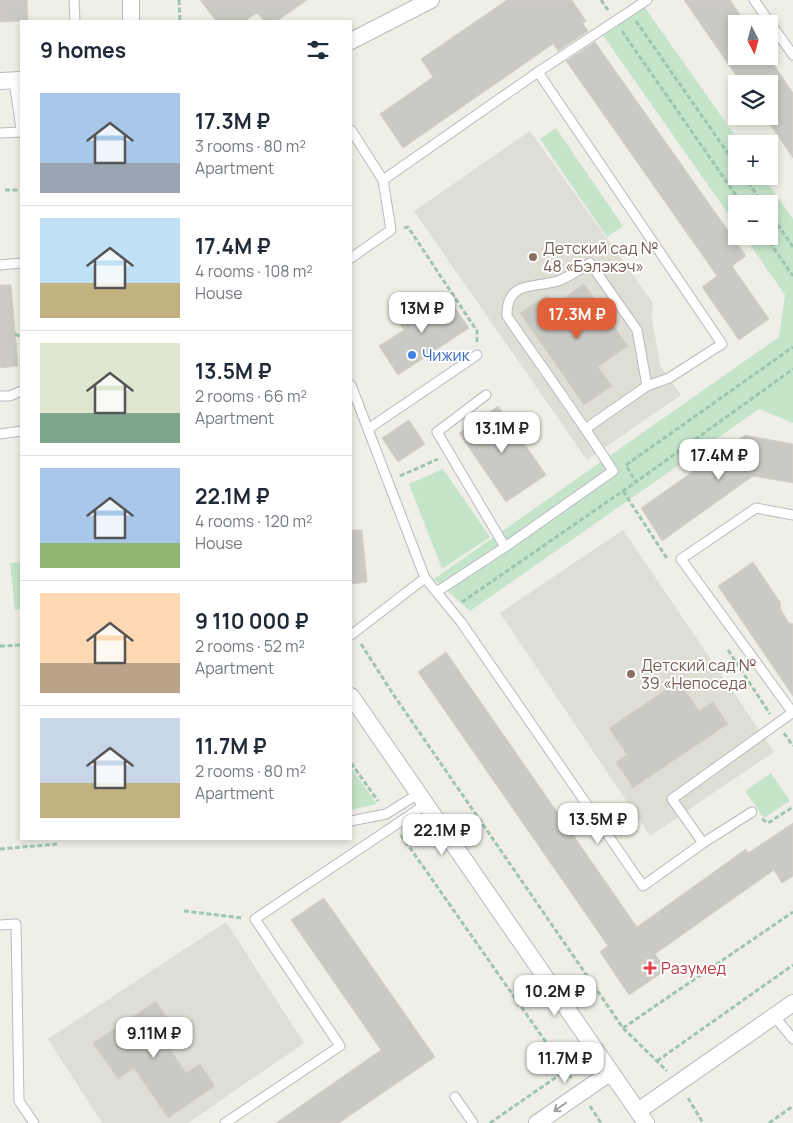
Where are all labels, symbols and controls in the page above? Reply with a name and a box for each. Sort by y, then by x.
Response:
north arrow [728,15,778,65]
map controls [728,15,778,245]
text: 9 homes [40,36,126,64]
icon: filters [304,36,332,64]
button: layers [728,75,778,125]
text: 17.3M ₽ [195,107,270,135]
icon: home [80,113,140,173]
text: 3 rooms · 80 m² [195,135,306,157]
button: + [728,135,778,185]
text: Apartment [195,157,274,179]
button: − [728,195,778,245]
text: 17.4M ₽ [195,232,271,260]
place label: Детский сад № 48 «Бэлэкэч» [543,237,658,277]
icon: home [80,238,140,298]
marker: Детский сад № 48 «Бэлэкэч» [527,251,539,263]
text: 4 rooms · 108 m² [195,260,313,282]
text: House [195,282,243,304]
pin: 13M ₽ [387,292,457,334]
text: 13M ₽ [400,297,444,319]
pin: 17.3M ₽ [531,298,623,340]
text: 17.3M ₽ [548,303,606,325]
place label: Чижик [422,344,471,366]
marker: Чижик [406,349,418,361]
text: 13.5M ₽ [195,357,272,385]
icon: home [80,363,140,423]
text: 2 rooms · 66 m² [195,385,307,407]
text: Apartment [195,407,274,429]
pin: 13.1M ₽ [456,412,548,454]
text: 13.1M ₽ [475,417,529,439]
pin: 17.4M ₽ [673,438,765,481]
text: 17.4M ₽ [690,444,748,466]
text: 22.1M ₽ [195,482,270,510]
icon: home [80,488,140,548]
text: 4 rooms · 120 m² [195,510,312,532]
text: House [195,532,243,554]
text: 9 110 000 ₽ [195,607,309,635]
icon: home [80,613,140,673]
text: 2 rooms · 52 m² [195,635,305,657]
place label: Детский сад № 39 «Непоседа [641,654,756,694]
text: Apartment [195,657,274,679]
marker: Детский сад № 39 «Непоседа [625,668,637,680]
text: 11.7M ₽ [195,732,267,760]
icon: home [80,738,140,798]
text: 2 rooms · 80 m² [195,760,306,782]
text: Apartment [195,782,274,804]
pin: 13.5M ₽ [552,802,644,845]
text: 13.5M ₽ [569,808,627,830]
pin: 22.1M ₽ [396,814,488,856]
text: 22.1M ₽ [414,819,470,841]
place label: Разумед [661,957,727,979]
marker: Разумед [643,961,657,975]
pin: 10.2M ₽ [509,974,601,1017]
text: 10.2M ₽ [525,980,585,1002]
pin: 9.11M ₽ [108,1016,200,1059]
text: 9.11M ₽ [127,1022,181,1044]
pin: 11.7M ₽ [519,1042,611,1084]
text: 11.7M ₽ [538,1047,592,1069]
one-way arrow [553,1102,567,1112]

